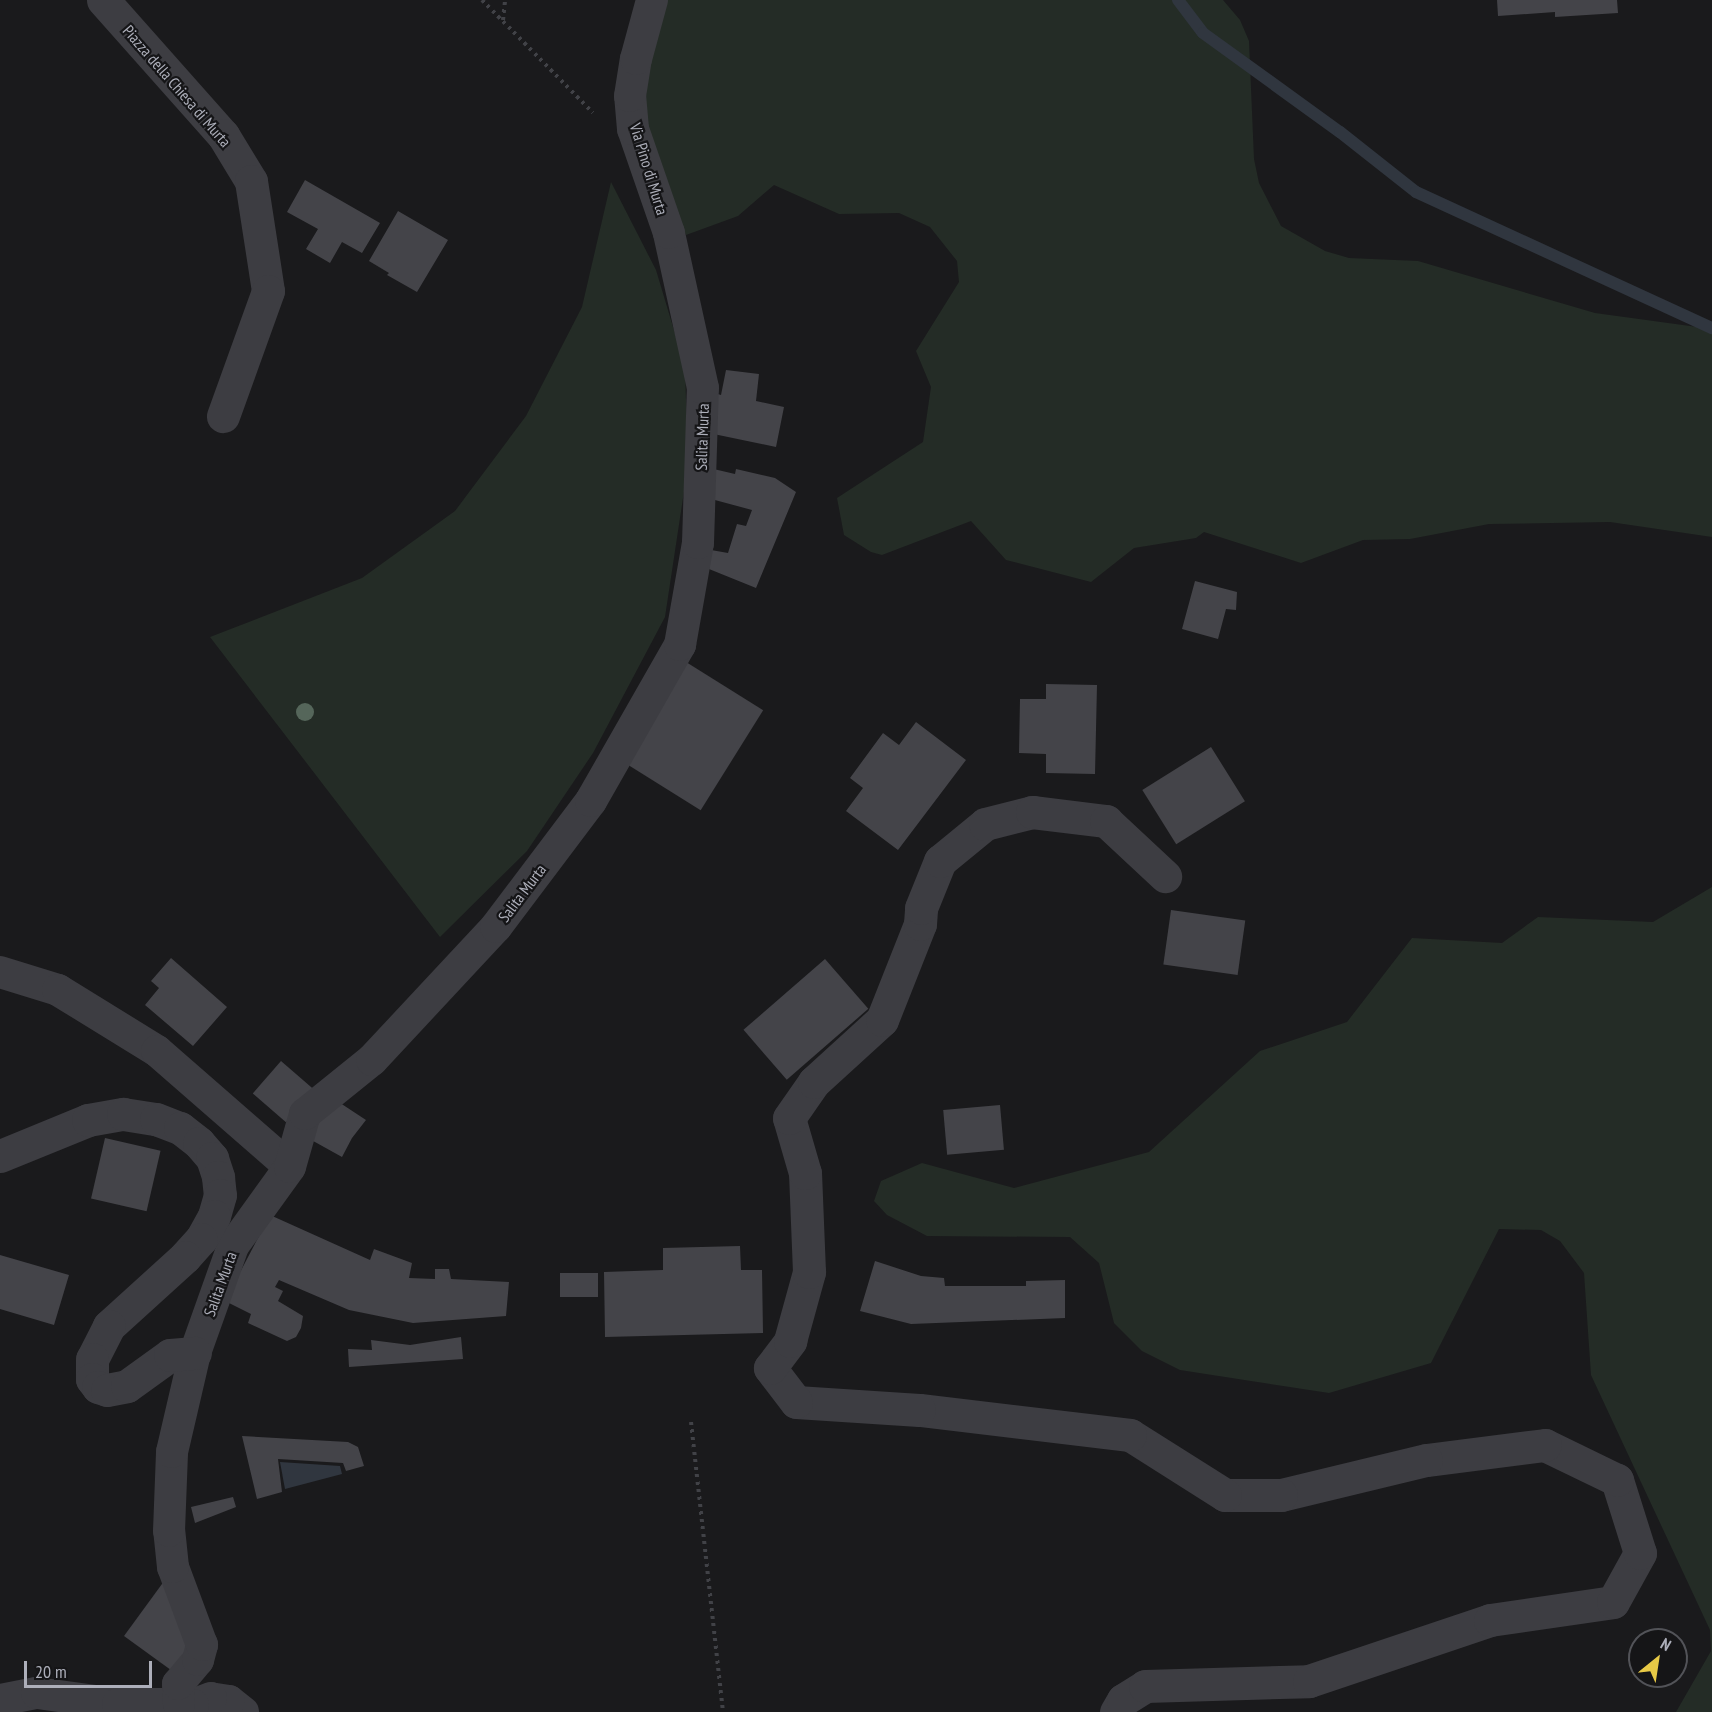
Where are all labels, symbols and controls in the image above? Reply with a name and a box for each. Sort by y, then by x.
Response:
street label: Piazza della Chiesa di Murta [119,21,235,151]
street label: Via Pino di Murta [626,121,672,217]
street label: Salita Murta [691,403,713,471]
street label: Salita Murta [494,860,550,926]
street label: Salita Murta [199,1249,241,1319]
north arrow [1628,1628,1688,1688]
text: N [1657,1633,1675,1655]
scale bar [27,1649,154,1687]
text: 20 m [35,1660,67,1683]

